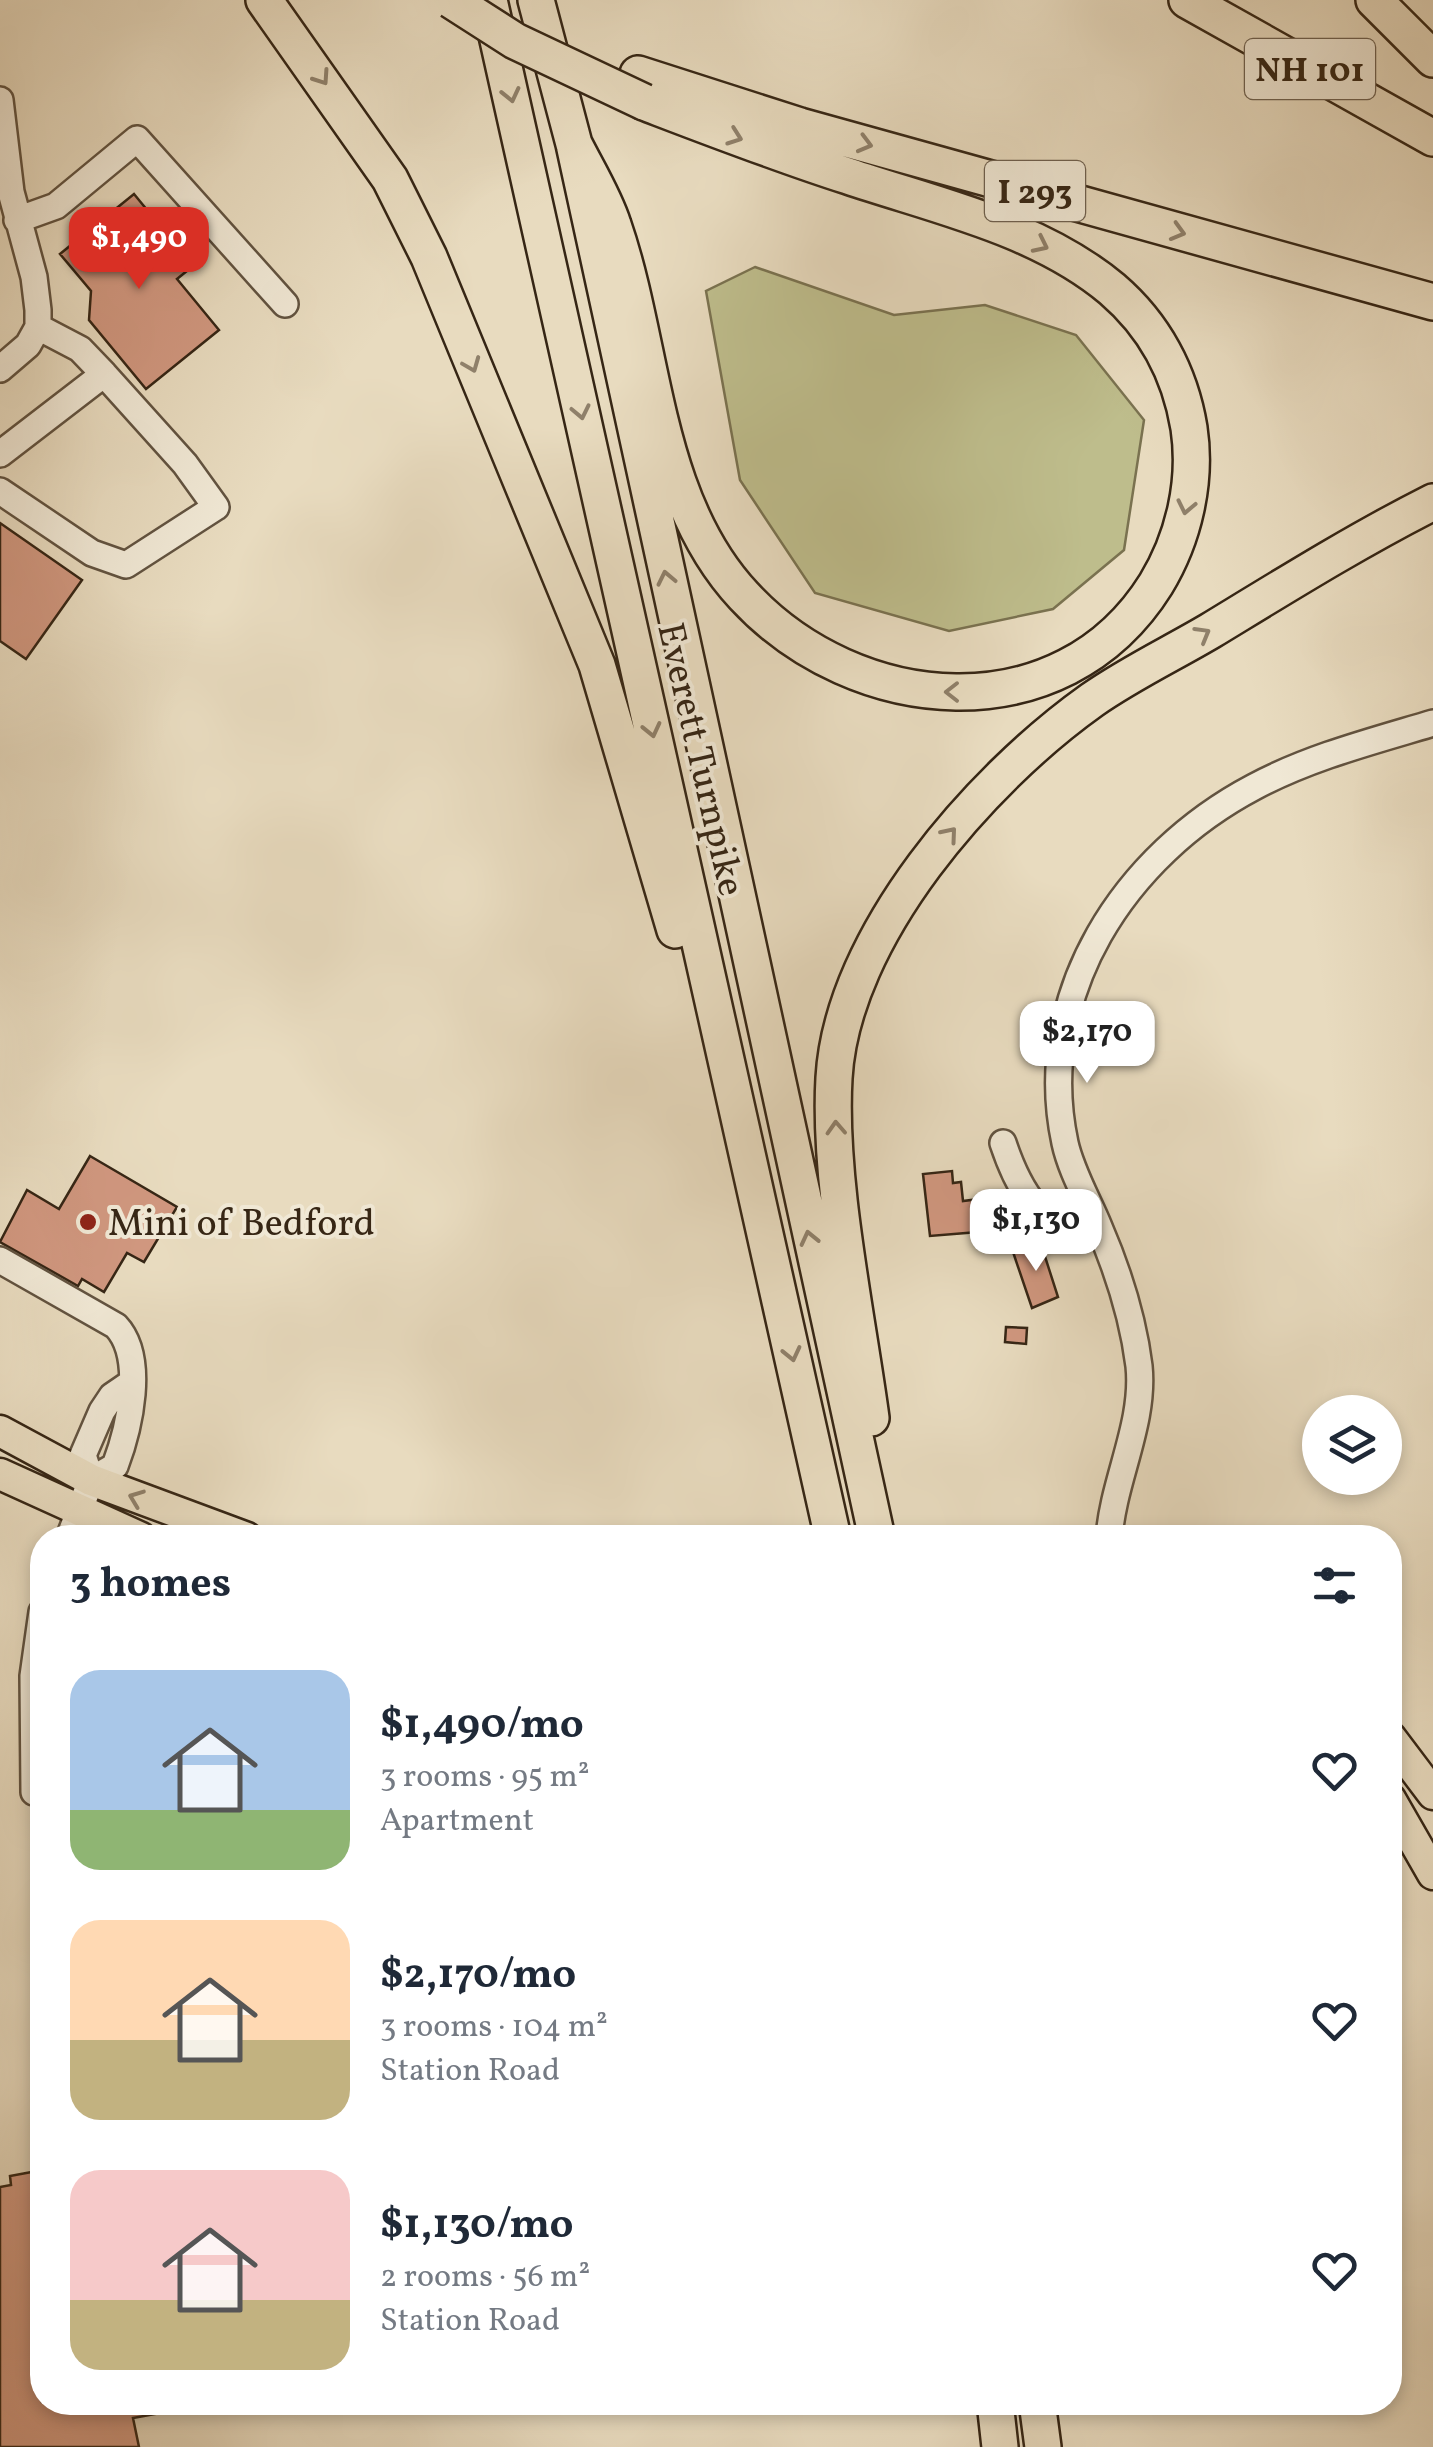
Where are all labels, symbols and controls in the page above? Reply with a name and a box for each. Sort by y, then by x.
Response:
road number: NH 101 [1245,39,1375,99]
one-way arrow [310,67,328,86]
one-way arrow [499,86,520,103]
one-way arrow [726,125,743,146]
one-way arrow [856,132,873,153]
road number: I 293 [985,161,1085,221]
pin: $1,490 [58,207,220,292]
text: $1,490 [91,217,187,261]
one-way arrow [1169,220,1186,241]
one-way arrow [1031,233,1049,253]
one-way arrow [461,355,481,373]
one-way arrow [570,404,591,421]
one-way arrow [1176,498,1197,515]
one-way arrow [657,570,678,587]
street label: Everett Turnpike [641,618,756,902]
one-way arrow [1192,627,1210,646]
one-way arrow [944,681,960,703]
one-way arrow [640,721,661,738]
one-way arrow [938,827,956,845]
pin: $2,170 [1006,1001,1168,1086]
text: $2,170 [1042,1011,1132,1055]
one-way arrow [826,1120,847,1136]
pin: $1,130 [955,1189,1117,1274]
place label: Mini of Bedford [108,1199,375,1252]
text: $1,130 [992,1199,1080,1243]
marker: Mini of Bedford [77,1211,99,1233]
one-way arrow [800,1229,821,1246]
one-way arrow [780,1345,801,1362]
map controls [1302,1395,1402,1495]
button: layers [1302,1395,1402,1495]
one-way arrow [128,1489,145,1510]
text: 3 homes [70,1556,231,1615]
icon: filters [1307,1558,1362,1613]
text: $1,490/mo [380,1697,584,1756]
icon: home [150,1710,270,1830]
icon: heart [1307,1743,1362,1798]
text: 3 rooms · 95 m² [380,1756,590,1800]
text: Apartment [380,1800,534,1844]
text: $2,170/mo [380,1947,576,2006]
icon: home [150,1960,270,2080]
icon: heart [1307,1993,1362,2048]
text: 3 rooms · 104 m² [380,2006,608,2050]
text: Station Road [380,2050,560,2094]
text: $1,130/mo [380,2197,574,2256]
icon: home [150,2210,270,2330]
icon: heart [1307,2243,1362,2298]
text: 2 rooms · 56 m² [380,2256,590,2300]
text: Station Road [380,2300,560,2344]

